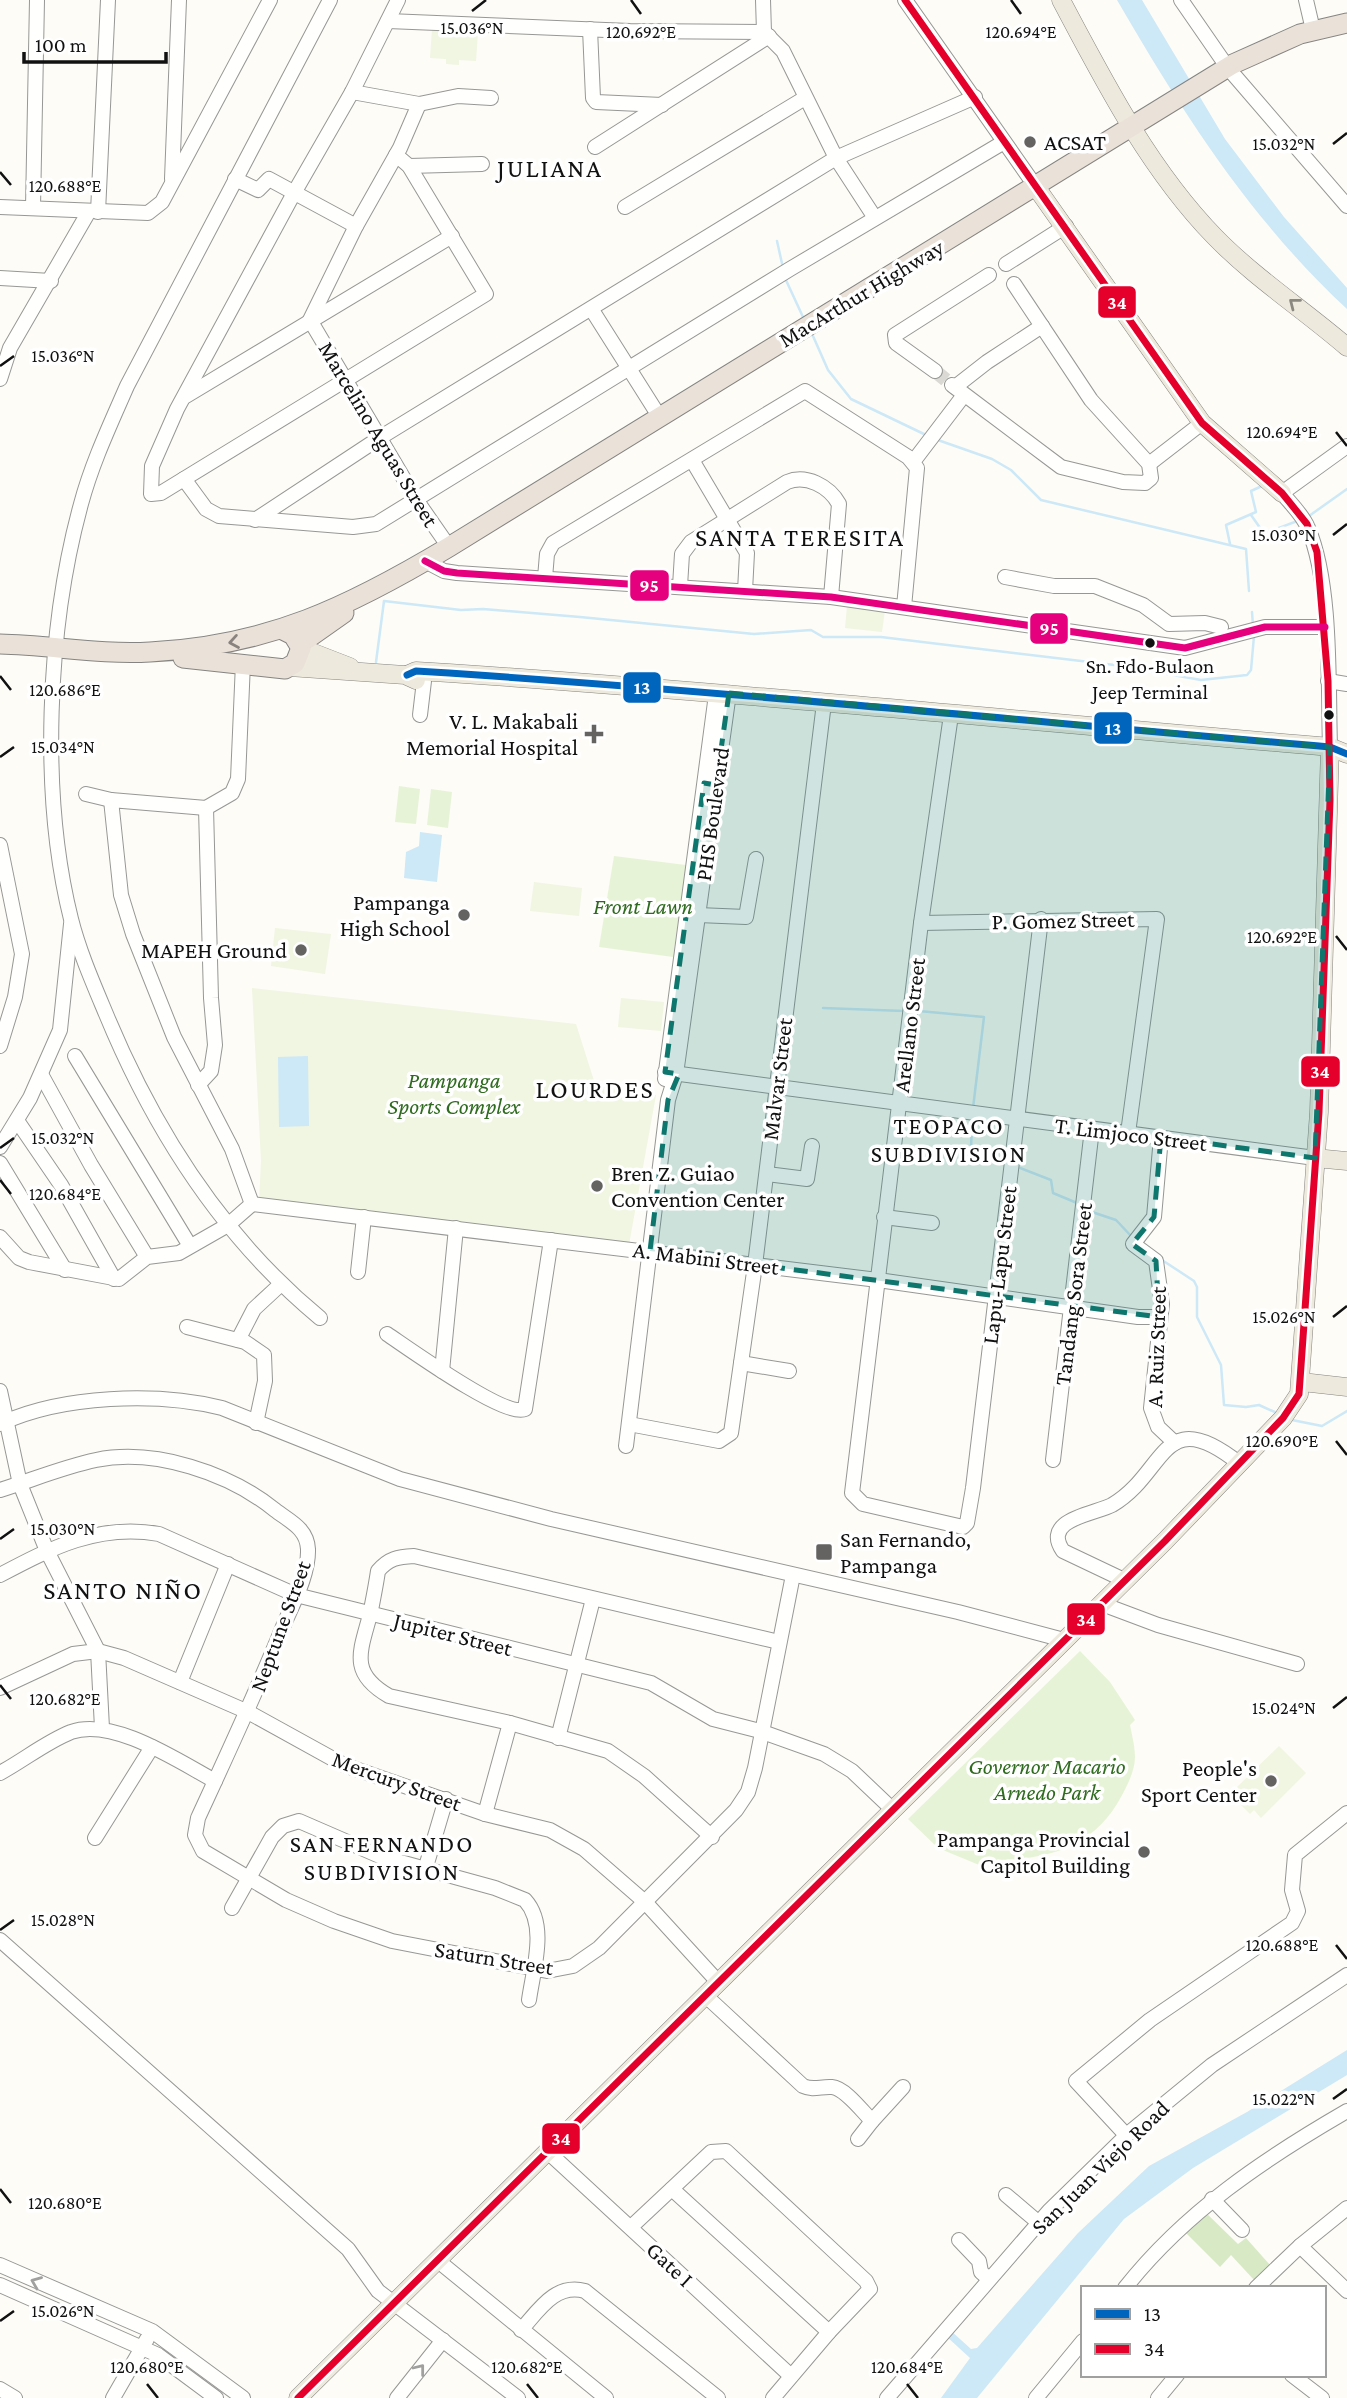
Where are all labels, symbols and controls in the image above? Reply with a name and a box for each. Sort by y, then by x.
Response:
text: 15.036°N [440,18,504,38]
scale bar [24,21,166,65]
text: 120.692°E [606,22,676,42]
text: 120.694°E [985,22,1057,42]
text: 100 m [35,33,87,57]
place label: ACSAT [1044,129,1107,155]
marker: ACSAT [1022,134,1038,150]
text: 15.032°N [1253,134,1316,154]
district label: JULIANA [495,154,603,183]
text: 120.688°E [29,176,102,196]
street label: MacArthur Highway [774,233,948,352]
line badge: 34 [1097,285,1137,319]
text: 34 [1107,292,1127,313]
one-way arrow [1290,299,1302,312]
street label: Marcelino Aguas Street [313,337,445,532]
text: 15.036°N [31,346,95,366]
text: 120.694°E [1246,422,1318,442]
district label: SANTA TERESITA [695,523,905,552]
text: 15.030°N [1252,525,1317,545]
line badge: 95 [629,569,670,602]
text: 95 [639,575,659,596]
line badge: 95 [1029,612,1069,645]
text: 95 [1039,618,1059,639]
one-way arrow [228,633,240,648]
marker: Sn. Fdo-Bulaon Jeep Terminal [1143,636,1157,650]
place label: Sn. Fdo-Bulaon Jeep Terminal [1086,654,1214,704]
line badge: 13 [622,671,662,704]
text: 13 [634,677,650,698]
text: 120.686°E [29,680,101,700]
place label: V. L. Makabali Memorial Hospital [406,708,578,760]
unlabelled marker [1322,708,1336,722]
line badge: 13 [1093,711,1133,745]
text: 13 [1105,718,1121,739]
marker: V. L. Makabali Memorial Hospital [584,724,604,744]
text: 15.034°N [31,737,95,757]
street label: PHS Boulevard [690,745,734,883]
place label: Pampanga High School [340,889,450,941]
park label: Front Lawn [593,893,693,919]
street label: P. Gomez Street [991,906,1135,934]
marker: Pampanga High School [456,907,472,923]
text: 120.692°E [1247,927,1317,947]
place label: MAPEH Ground [141,937,287,963]
marker: MAPEH Ground [293,942,309,958]
street label: Arellano Street [888,956,930,1094]
street label: Malvar Street [757,1016,797,1142]
line badge: 34 [1300,1055,1341,1088]
text: 34 [1310,1061,1330,1082]
park label: Pampanga Sports Complex [388,1067,521,1119]
district label: LOURDES [535,1075,655,1104]
district label: TEOPACO SUBDIVISION [871,1112,1027,1167]
street label: T. Limjoco Street [1053,1112,1209,1156]
text: 15.032°N [32,1128,95,1148]
place label: Bren Z. Guiao Convention Center [611,1160,784,1212]
marker: Bren Z. Guiao Convention Center [589,1178,605,1194]
text: 120.684°E [29,1184,101,1204]
street label: Lapu-Lapu Street [976,1184,1022,1346]
street label: Tandang Sora Street [1049,1201,1097,1387]
street label: A. Mabini Street [632,1236,781,1280]
street label: A. Ruiz Street [1141,1286,1171,1408]
text: 15.026°N [1252,1307,1316,1327]
text: 120.690°E [1246,1431,1318,1451]
text: 15.030°N [31,1519,96,1539]
place label: San Fernando, Pampanga [840,1526,971,1578]
marker: San Fernando, Pampanga [814,1542,834,1562]
street label: Neptune Street [244,1557,316,1695]
district label: SANTO NIÑO [43,1576,203,1605]
line badge: 34 [1066,1602,1106,1636]
street label: Jupiter Street [389,1606,515,1661]
text: 34 [1076,1609,1096,1630]
text: 120.682°E [29,1689,101,1709]
text: 15.024°N [1252,1698,1316,1718]
street label: Mercury Street [329,1746,466,1817]
park label: Governor Macario Arnedo Park [968,1753,1126,1805]
place label: People's Sport Center [1141,1755,1257,1807]
marker: People's Sport Center [1263,1773,1279,1789]
place label: Pampanga Provincial Capitol Building [937,1826,1130,1878]
district label: SAN FERNANDO SUBDIVISION [290,1830,474,1885]
marker: Pampanga Provincial Capitol Building [1136,1844,1152,1860]
text: 15.028°N [31,1910,95,1930]
text: 120.688°E [1246,1935,1319,1955]
street label: Saturn Street [433,1936,556,1980]
text: 15.022°N [1253,2089,1316,2109]
street label: San Juan Viejo Road [1026,2095,1174,2239]
line badge: 34 [541,2122,581,2155]
text: 34 [551,2128,571,2149]
text: 120.680°E [28,2193,102,2213]
street label: Gate I [641,2236,699,2292]
one-way arrow [30,2276,43,2290]
legend [1081,2286,1326,2377]
text: 15.026°N [31,2301,95,2321]
text: 13 [1144,2302,1161,2326]
text: 34 [1144,2337,1165,2361]
text: 120.680°E [110,2357,184,2377]
text: 120.682°E [491,2357,563,2377]
text: 120.684°E [871,2357,943,2377]
one-way arrow [412,2365,425,2377]

